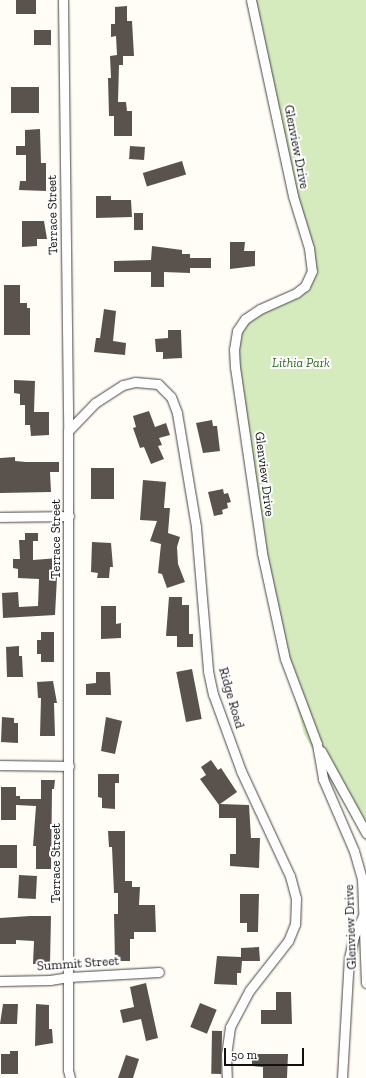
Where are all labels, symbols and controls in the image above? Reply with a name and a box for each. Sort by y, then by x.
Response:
street label: Glenview Drive [280,104,312,190]
street label: Terrace Street [45,175,61,255]
park label: Lithia Park [272,355,330,371]
street label: Glenview Drive [251,431,277,517]
street label: Terrace Street [48,499,64,579]
street label: Ridge Road [215,666,247,730]
street label: Terrace Street [48,823,64,903]
street label: Glenview Drive [342,884,360,970]
street label: Summit Street [36,953,120,975]
scale bar [226,1040,306,1066]
text: 50 m [231,1048,257,1062]

